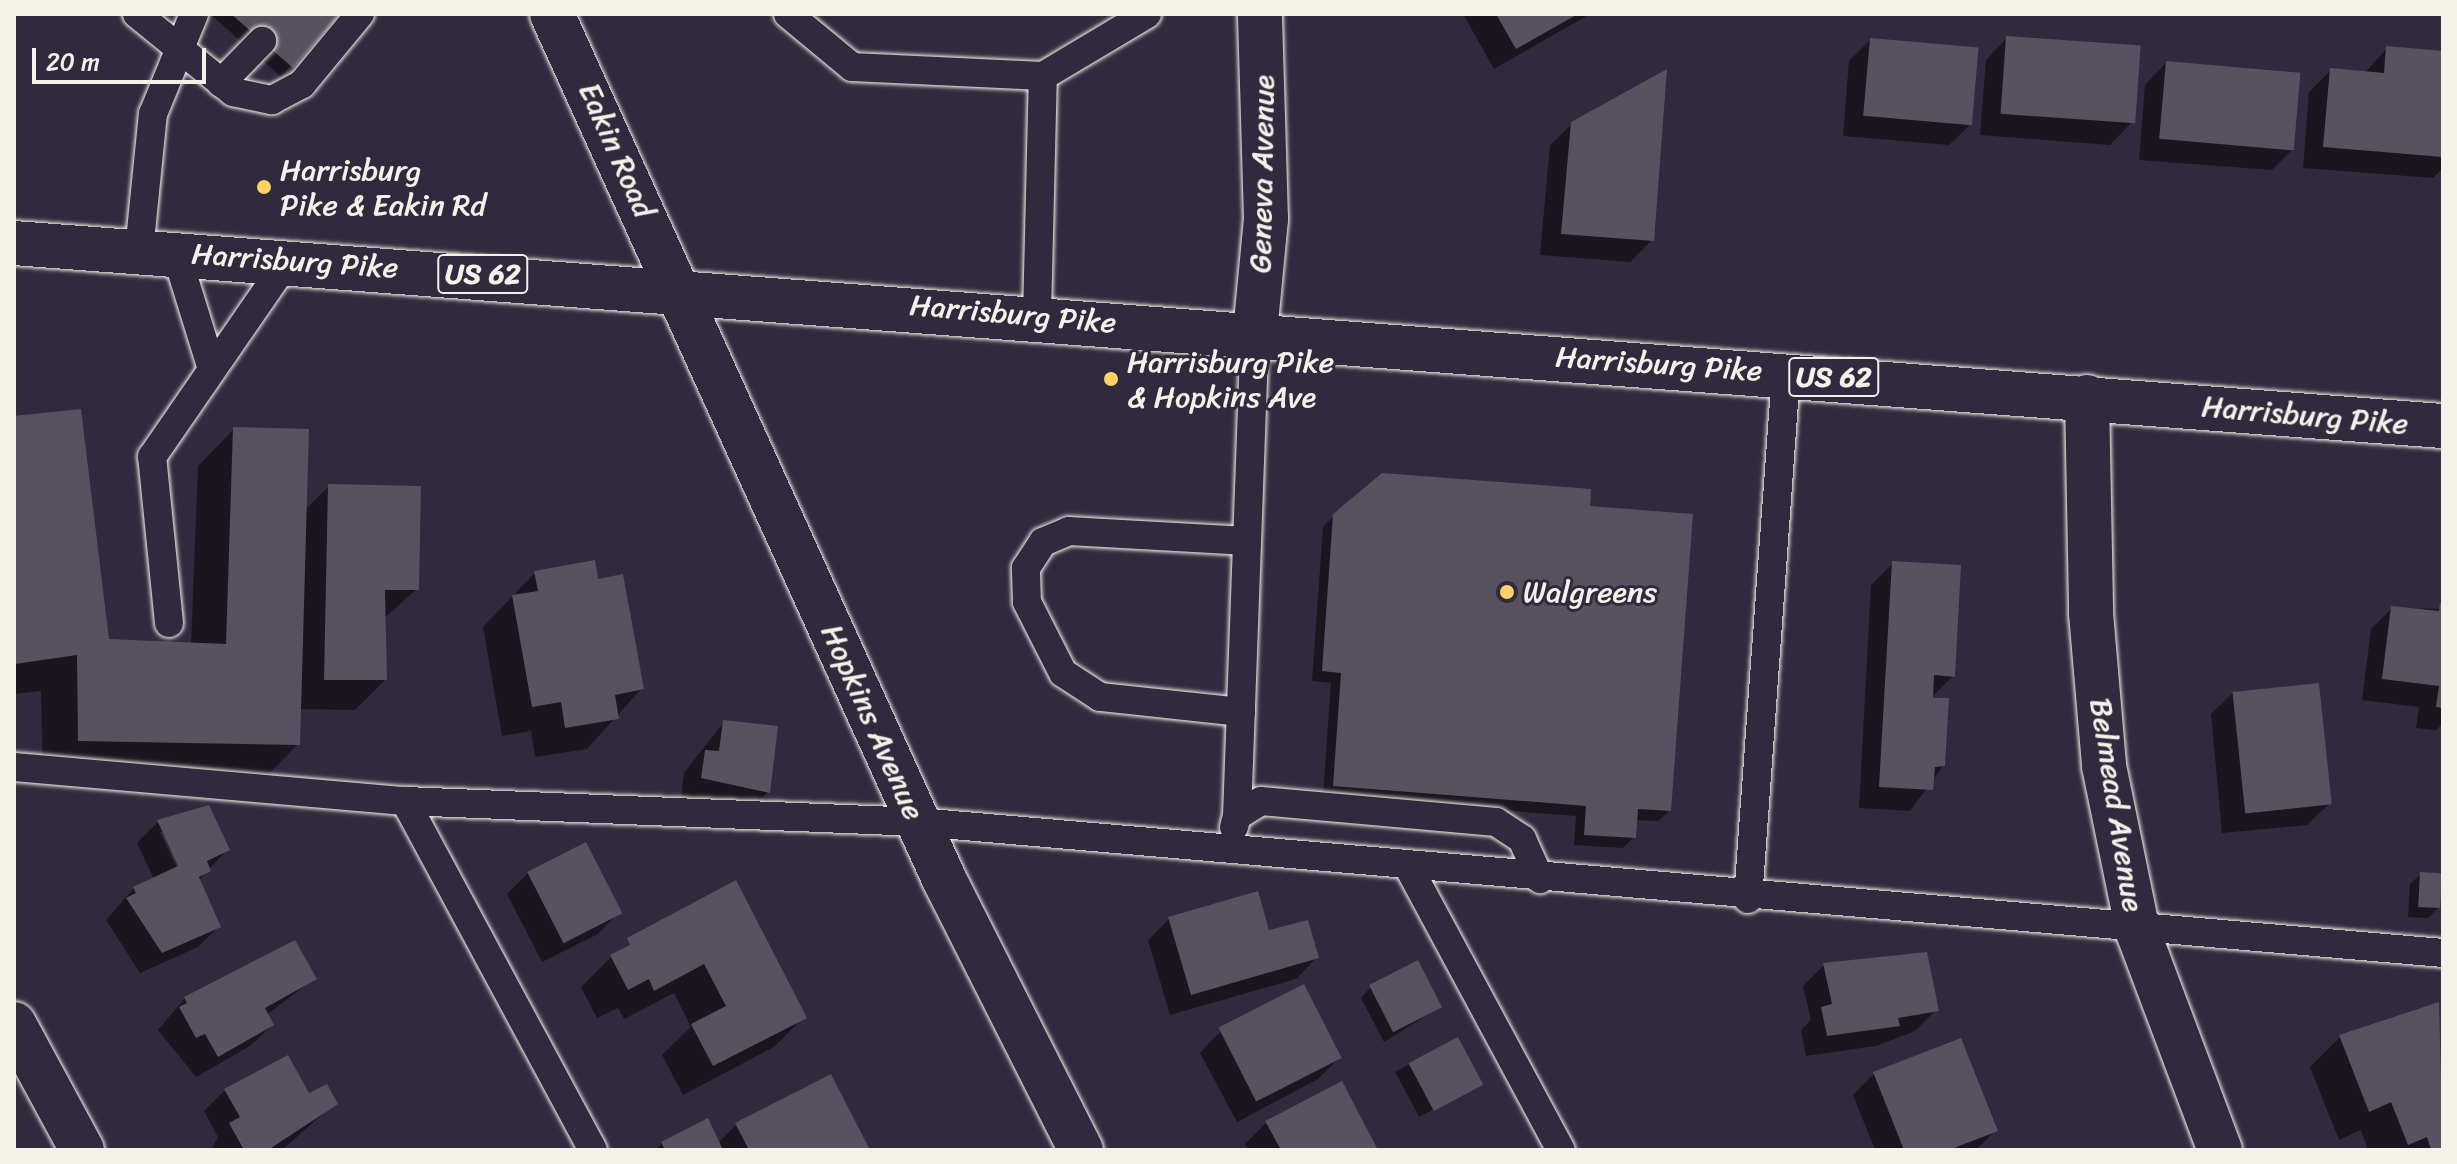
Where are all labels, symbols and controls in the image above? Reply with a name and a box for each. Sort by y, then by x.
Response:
scale bar [36,32,210,82]
text: 20 m [46,41,100,83]
street label: Geneva Avenue [1242,75,1282,273]
street label: Eakin Road [571,77,663,223]
place label: Harrisburg Pike & Eakin Rd [280,152,486,222]
marker: Harrisburg Pike & Eakin Rd [255,178,273,196]
street label: Harrisburg Pike [190,236,400,286]
road number: US 62 [437,250,529,298]
street label: Harrisburg Pike [908,287,1118,341]
street label: Harrisburg Pike [1554,339,1764,389]
place label: Harrisburg Pike & Hopkins Ave [1127,344,1334,414]
road number: US 62 [1788,353,1880,401]
marker: Harrisburg Pike & Hopkins Ave [1102,370,1120,388]
street label: Harrisburg Pike [2200,388,2410,442]
place label: Walgreens [1523,574,1657,610]
marker: Walgreens [1498,583,1516,601]
street label: Hopkins Avenue [814,619,932,825]
street label: Belmead Avenue [2082,696,2152,914]

